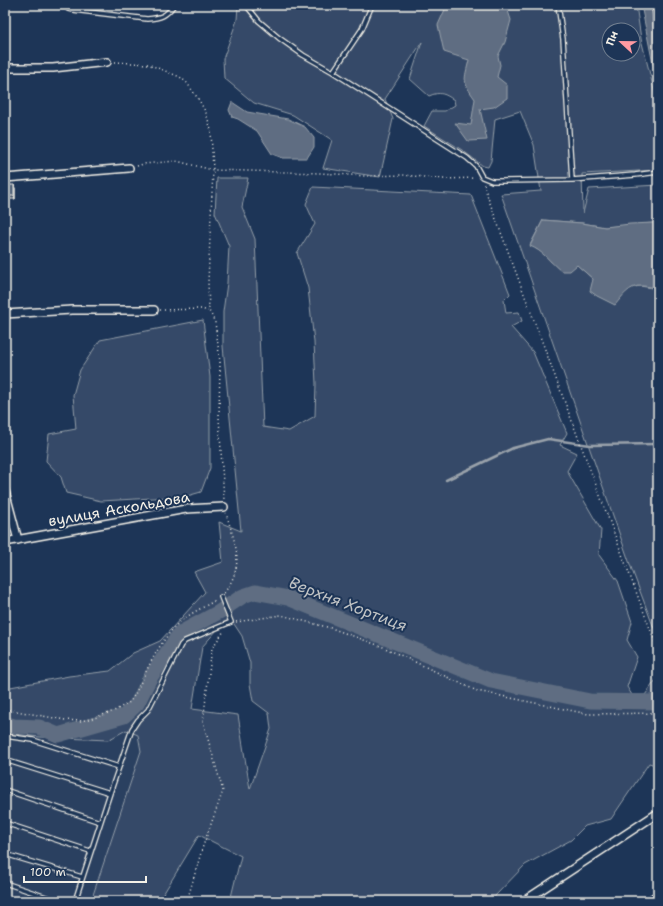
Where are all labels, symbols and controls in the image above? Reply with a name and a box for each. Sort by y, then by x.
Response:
north arrow [601,22,641,62]
text: Пн [603,29,622,48]
street label: вулиця Аскольдова [47,487,192,531]
water label: Верхня Хортиця [286,572,410,636]
scale bar [24,858,146,884]
text: 100 m [30,864,66,880]

